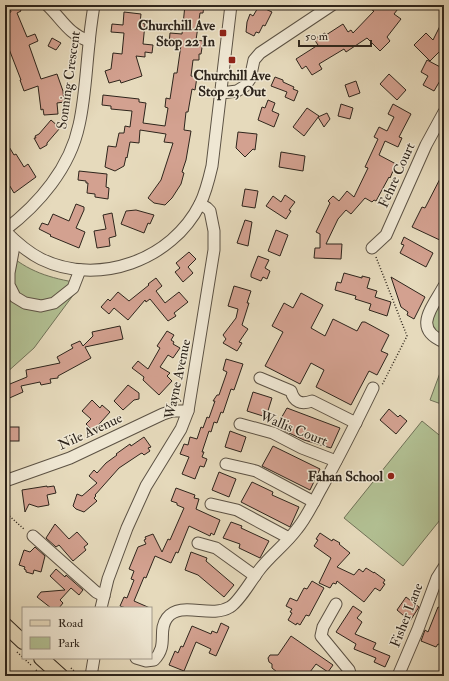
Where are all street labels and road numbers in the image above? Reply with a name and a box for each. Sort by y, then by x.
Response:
street label: Sonning Crescent [53,29,84,130]
street label: Fehre Court [375,140,419,210]
street label: Wayne Avenue [161,337,195,422]
street label: Wallis Court [257,407,331,450]
street label: Nile Avenue [55,409,125,454]
street label: Fisher Lane [386,580,427,650]

